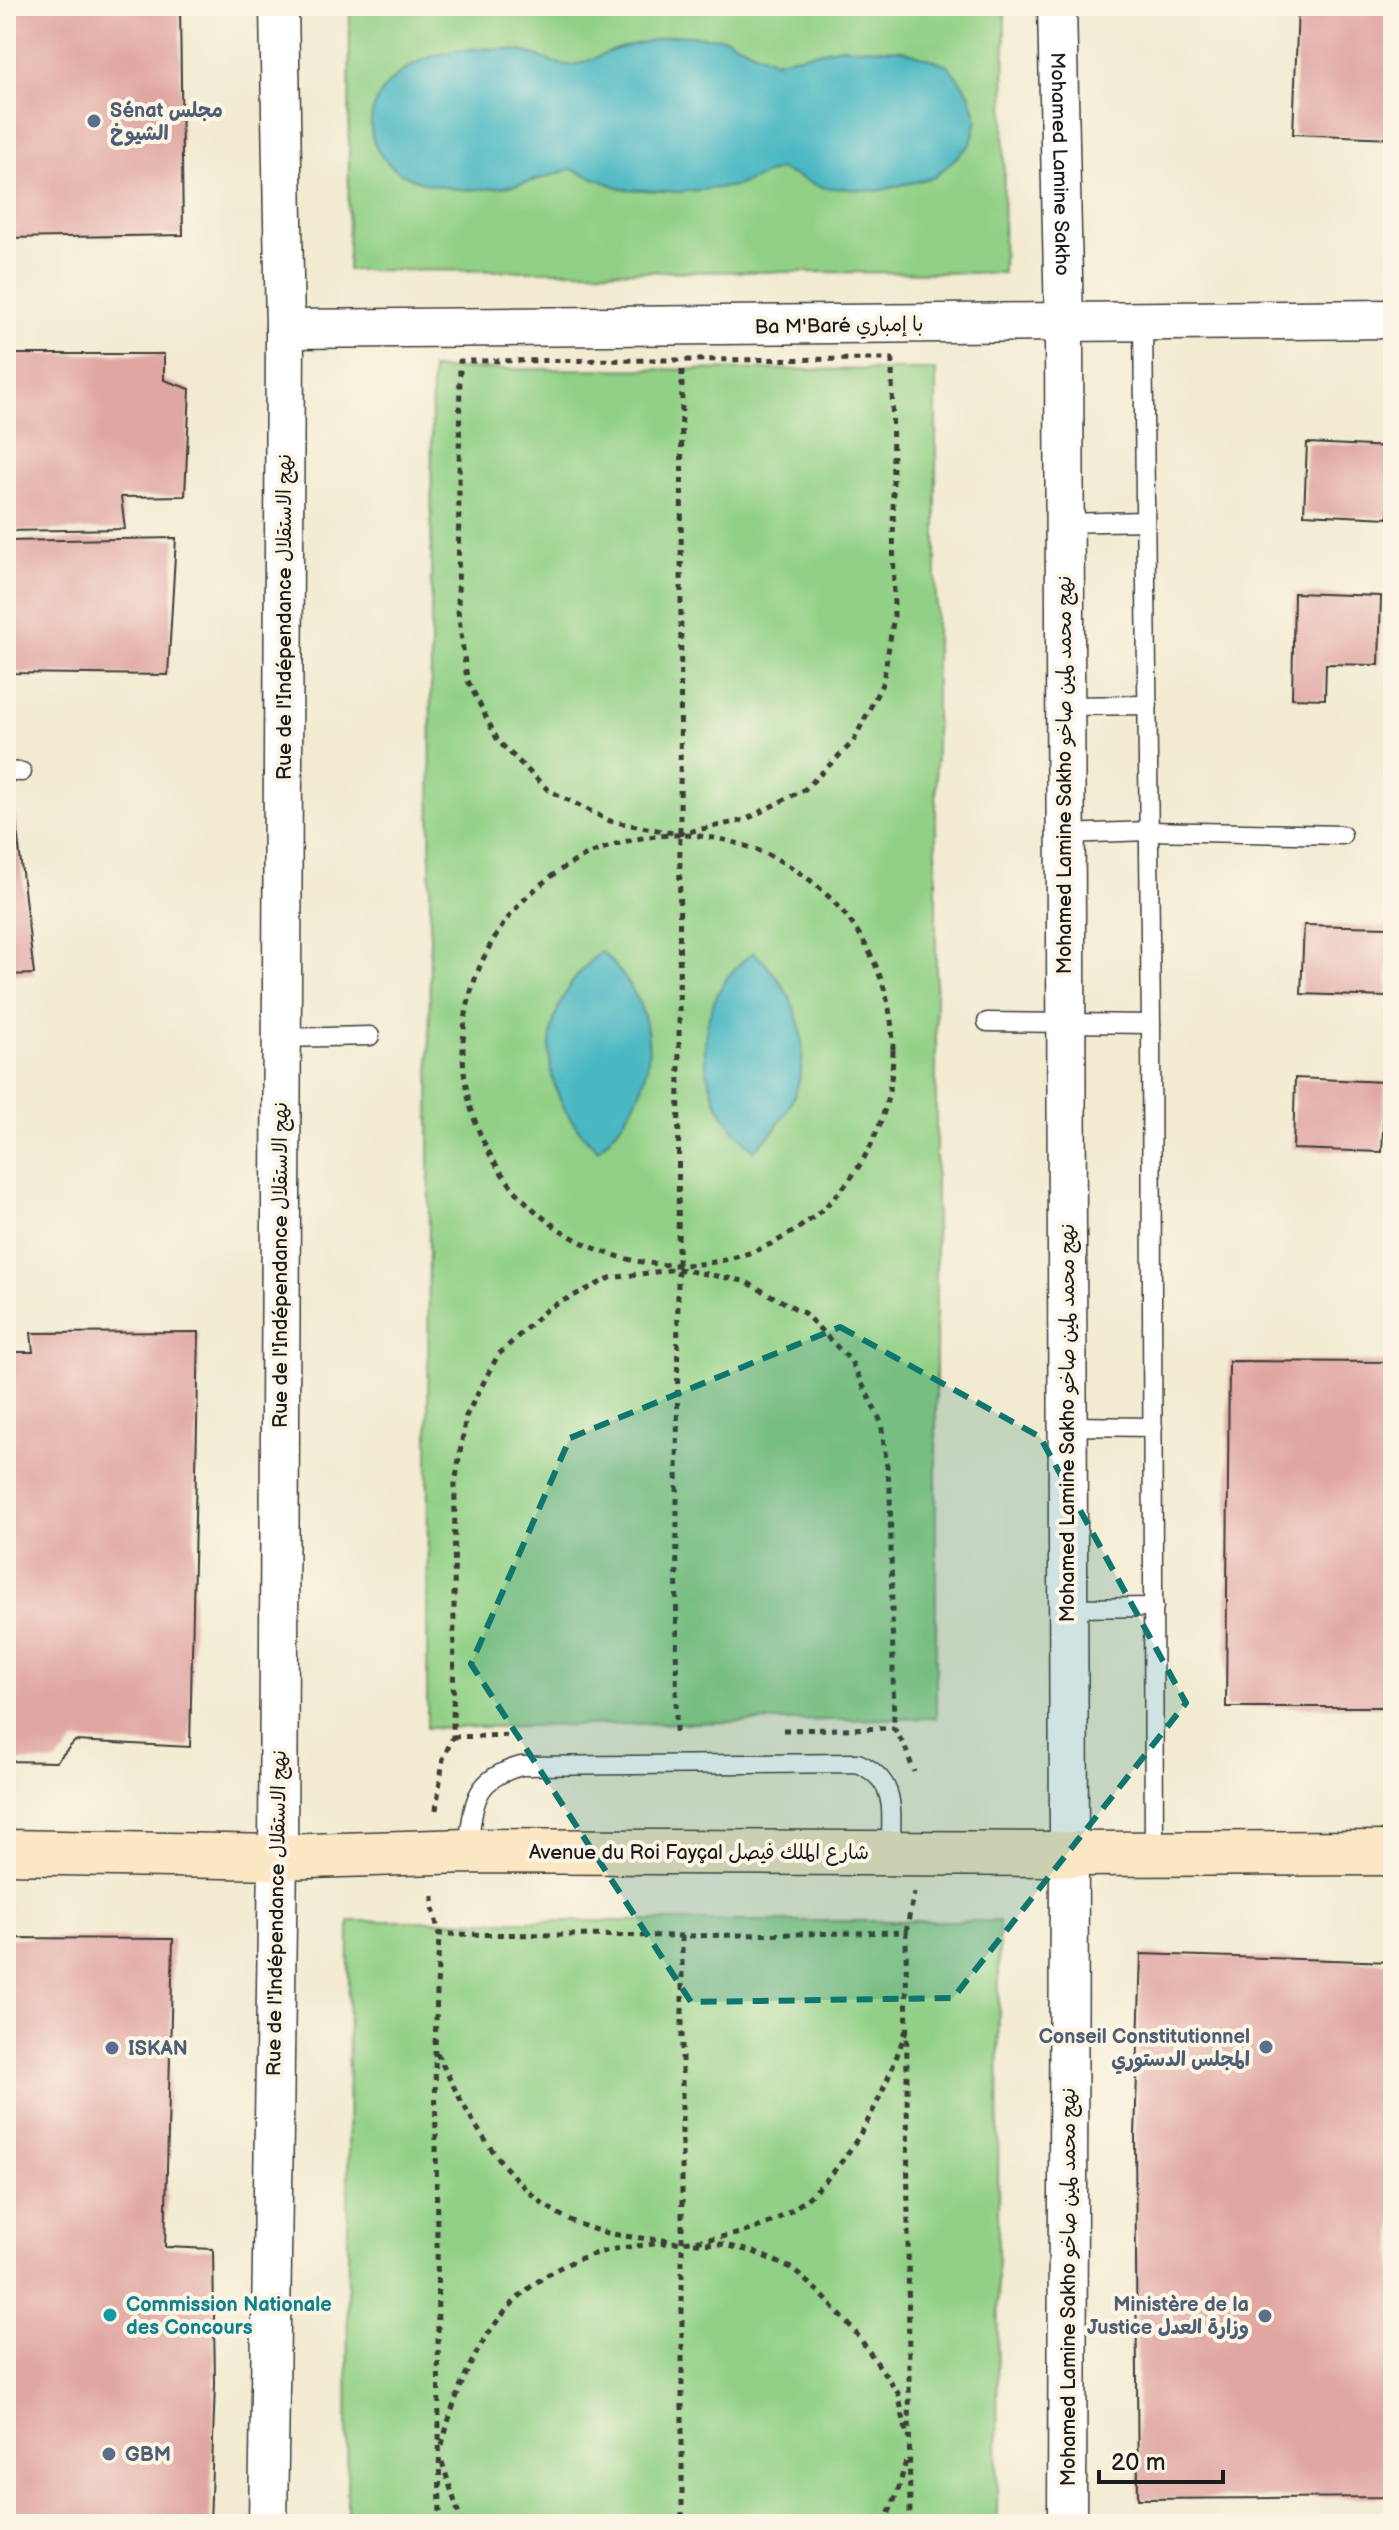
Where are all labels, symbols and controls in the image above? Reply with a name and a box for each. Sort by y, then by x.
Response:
street label: Mohamed Lamine Sakho [1045,52,1074,276]
place label: Sénat مجلس الشيوخ [110,99,223,146]
marker: Sénat مجلس الشيوخ [85,112,103,130]
street label: Ba M'Baré با إمباري [754,313,924,341]
street label: Rue de l'Indépendance نهج الاستقلال [273,454,298,780]
street label: Mohamed Lamine Sakho نهج محمد لمين صاخو [1053,576,1078,974]
street label: Rue de l'Indépendance نهج الاستقلال [269,1102,294,1428]
street label: Mohamed Lamine Sakho نهج محمد لمين صاخو [1056,1224,1081,1622]
street label: Rue de l'Indépendance نهج الاستقلال [262,1750,293,2076]
street label: Avenue du Roi Fayçal شارع الملك فيصل [529,1841,869,1866]
place label: Conseil Constitutionnel المجلس الدستوري [1039,2025,1250,2075]
place label: ISKAN [128,2037,188,2061]
marker: Conseil Constitutionnel المجلس الدستوري [1257,2038,1275,2056]
marker: ISKAN [103,2039,121,2057]
street label: Mohamed Lamine Sakho نهج محمد لمين صاخو [1057,2088,1082,2486]
place label: Commission Nationale des Concours [126,2293,332,2340]
place label: Ministère de la Justice وزارة العدل [1087,2293,1249,2340]
marker: Commission Nationale des Concours [101,2306,119,2324]
marker: Ministère de la Justice وزارة العدل [1256,2307,1274,2325]
scale bar [1099,2434,1223,2484]
place label: GBM [125,2443,171,2467]
marker: GBM [100,2445,118,2463]
text: 20 m [1111,2448,1166,2477]

